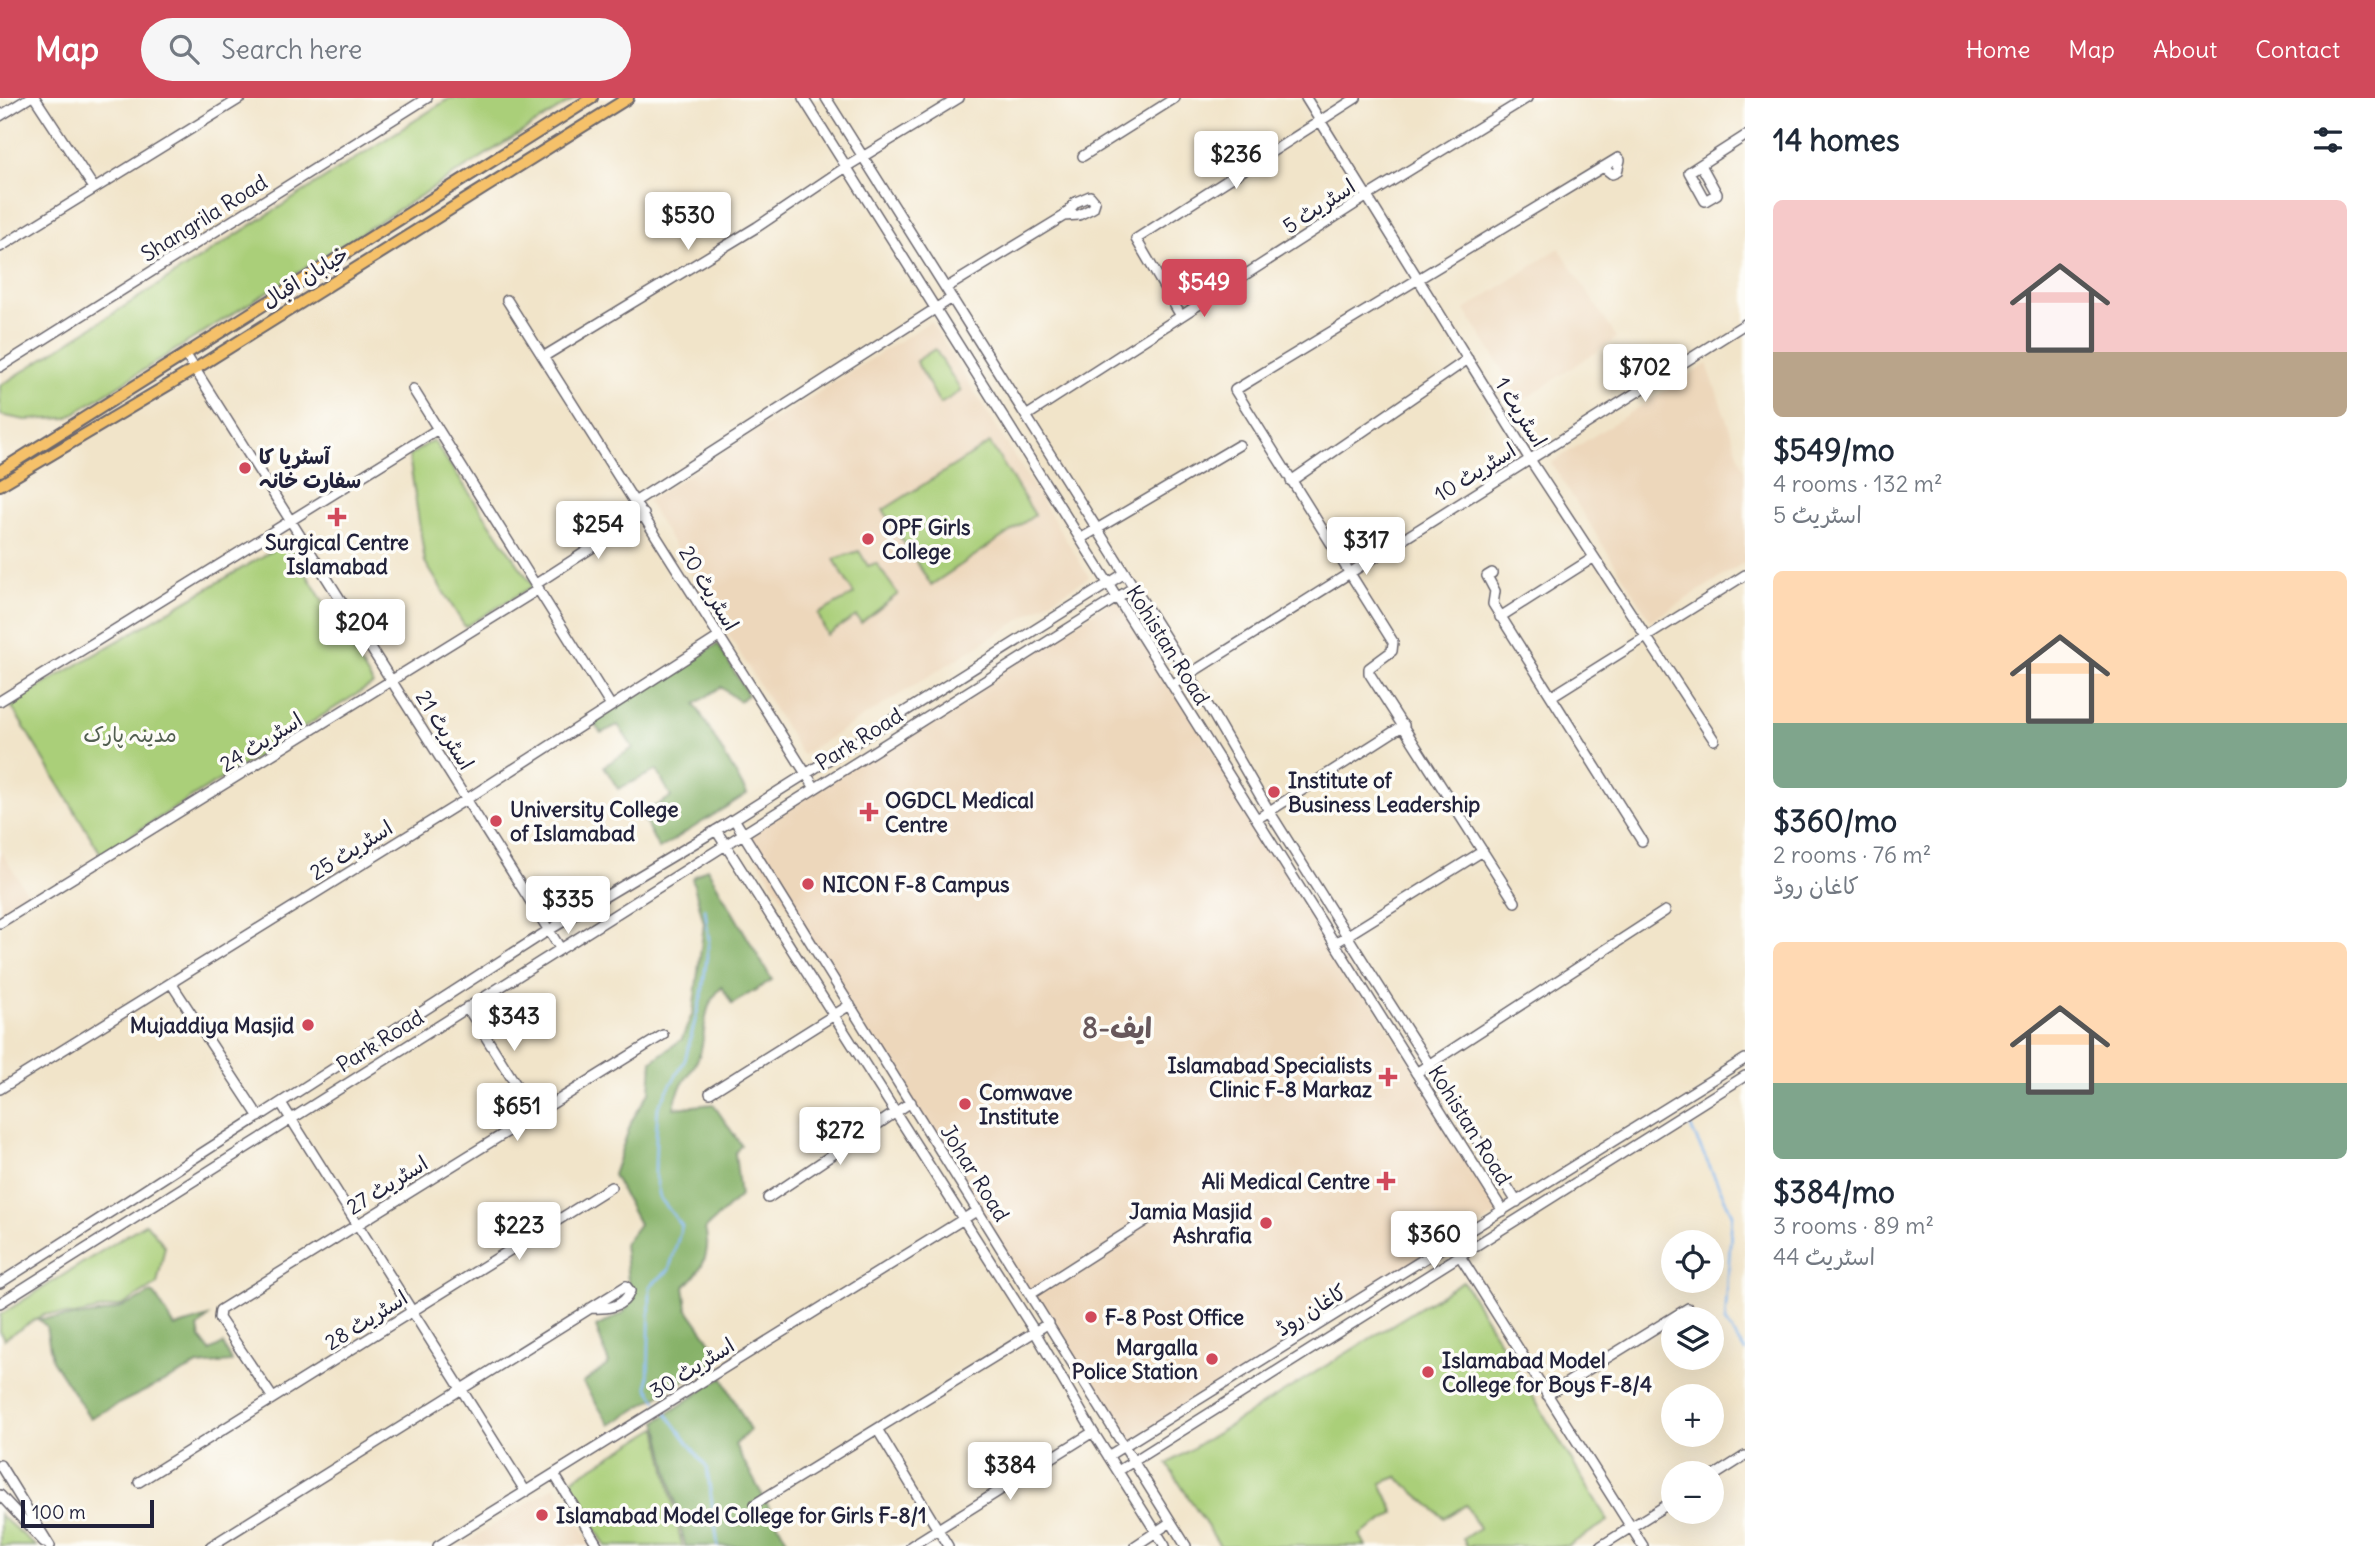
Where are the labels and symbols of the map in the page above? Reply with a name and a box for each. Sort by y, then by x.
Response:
pin: $236 [1195,132,1277,191]
street label: Shangrila Road [136,168,272,268]
street label: اسٹریٹ 5 [1278,173,1360,239]
pin: $530 [647,192,729,252]
street label: خیابان اقبال [257,240,353,314]
pin: $549 [1163,260,1245,319]
pin: $702 [1604,344,1686,404]
street label: اسٹریٹ 1 [1489,372,1553,452]
street label: اسٹریٹ 10 [1429,436,1521,508]
place label: آسٹریا کا سفارت خانہ [259,443,361,494]
marker: آسٹریا کا سفارت خانہ [237,460,253,476]
pin: $254 [557,502,639,561]
marker: Surgical Centre Islamabad [327,507,347,527]
place label: OPF Girls College [882,514,971,565]
pin: $317 [1325,518,1407,577]
place label: Surgical Centre Islamabad [265,529,409,580]
marker: OPF Girls College [860,531,876,547]
street label: اسٹریٹ 20 [673,541,745,635]
street label: Kohistan Road [1120,580,1216,710]
pin: $204 [321,600,403,659]
street label: اسٹریٹ 21 [410,685,480,775]
street label: Park Road [810,702,908,776]
street label: اسٹریٹ 24 [215,706,307,778]
park label: مدینہ پارک [83,721,177,748]
place label: Institute of Business Leadership [1288,767,1480,818]
marker: Institute of Business Leadership [1266,784,1282,800]
place label: OGDCL Medical Centre [885,787,1034,838]
place label: University College of Islamabad [510,796,679,847]
marker: OGDCL Medical Centre [859,802,879,822]
marker: University College of Islamabad [488,813,504,829]
street label: اسٹریٹ 25 [305,814,397,886]
place label: NICON F-8 Campus [822,871,1010,898]
pin: $335 [527,876,609,936]
marker: NICON F-8 Campus [800,876,816,892]
pin: $343 [473,993,555,1053]
street label: Park Road [331,1004,429,1078]
district label: ایف-8 [1082,1010,1152,1046]
place label: Mujaddiya Masjid [130,1012,295,1039]
marker: Mujaddiya Masjid [300,1017,316,1033]
place label: Islamabad Specialists Clinic F-8 Markaz [1167,1052,1372,1103]
street label: Kohistan Road [1422,1060,1518,1190]
marker: Islamabad Specialists Clinic F-8 Markaz [1378,1067,1398,1087]
place label: Comwave Institute [979,1079,1073,1130]
pin: $651 [476,1084,558,1143]
marker: Comwave Institute [957,1096,973,1112]
pin: $272 [799,1108,881,1167]
street label: Johar Road [935,1119,1015,1227]
street label: اسٹریٹ 27 [341,1149,433,1221]
place label: Ali Medical Centre [1202,1168,1370,1195]
marker: Ali Medical Centre [1376,1171,1396,1191]
place label: Jamia Masjid Ashrafia [1129,1198,1253,1249]
pin: $223 [478,1202,560,1262]
pin: $360 [1393,1212,1475,1271]
marker: Jamia Masjid Ashrafia [1258,1215,1274,1231]
street label: کاغان روڈ [1271,1278,1351,1342]
street label: اسٹریٹ 28 [320,1284,412,1356]
place label: F-8 Post Office [1105,1304,1244,1331]
marker: F-8 Post Office [1083,1309,1099,1325]
street label: اسٹریٹ 30 [645,1331,739,1405]
place label: Margalla Police Station [1072,1334,1198,1385]
place label: Islamabad Model College for Boys F-8/4 [1442,1347,1652,1398]
marker: Margalla Police Station [1204,1351,1220,1367]
marker: Islamabad Model College for Boys F-8/4 [1420,1364,1436,1380]
pin: $384 [969,1442,1051,1502]
scale bar [21,1497,154,1529]
place label: Islamabad Model College for Girls F-8/1 [556,1502,927,1529]
marker: Islamabad Model College for Girls F-8/1 [534,1507,550,1523]

